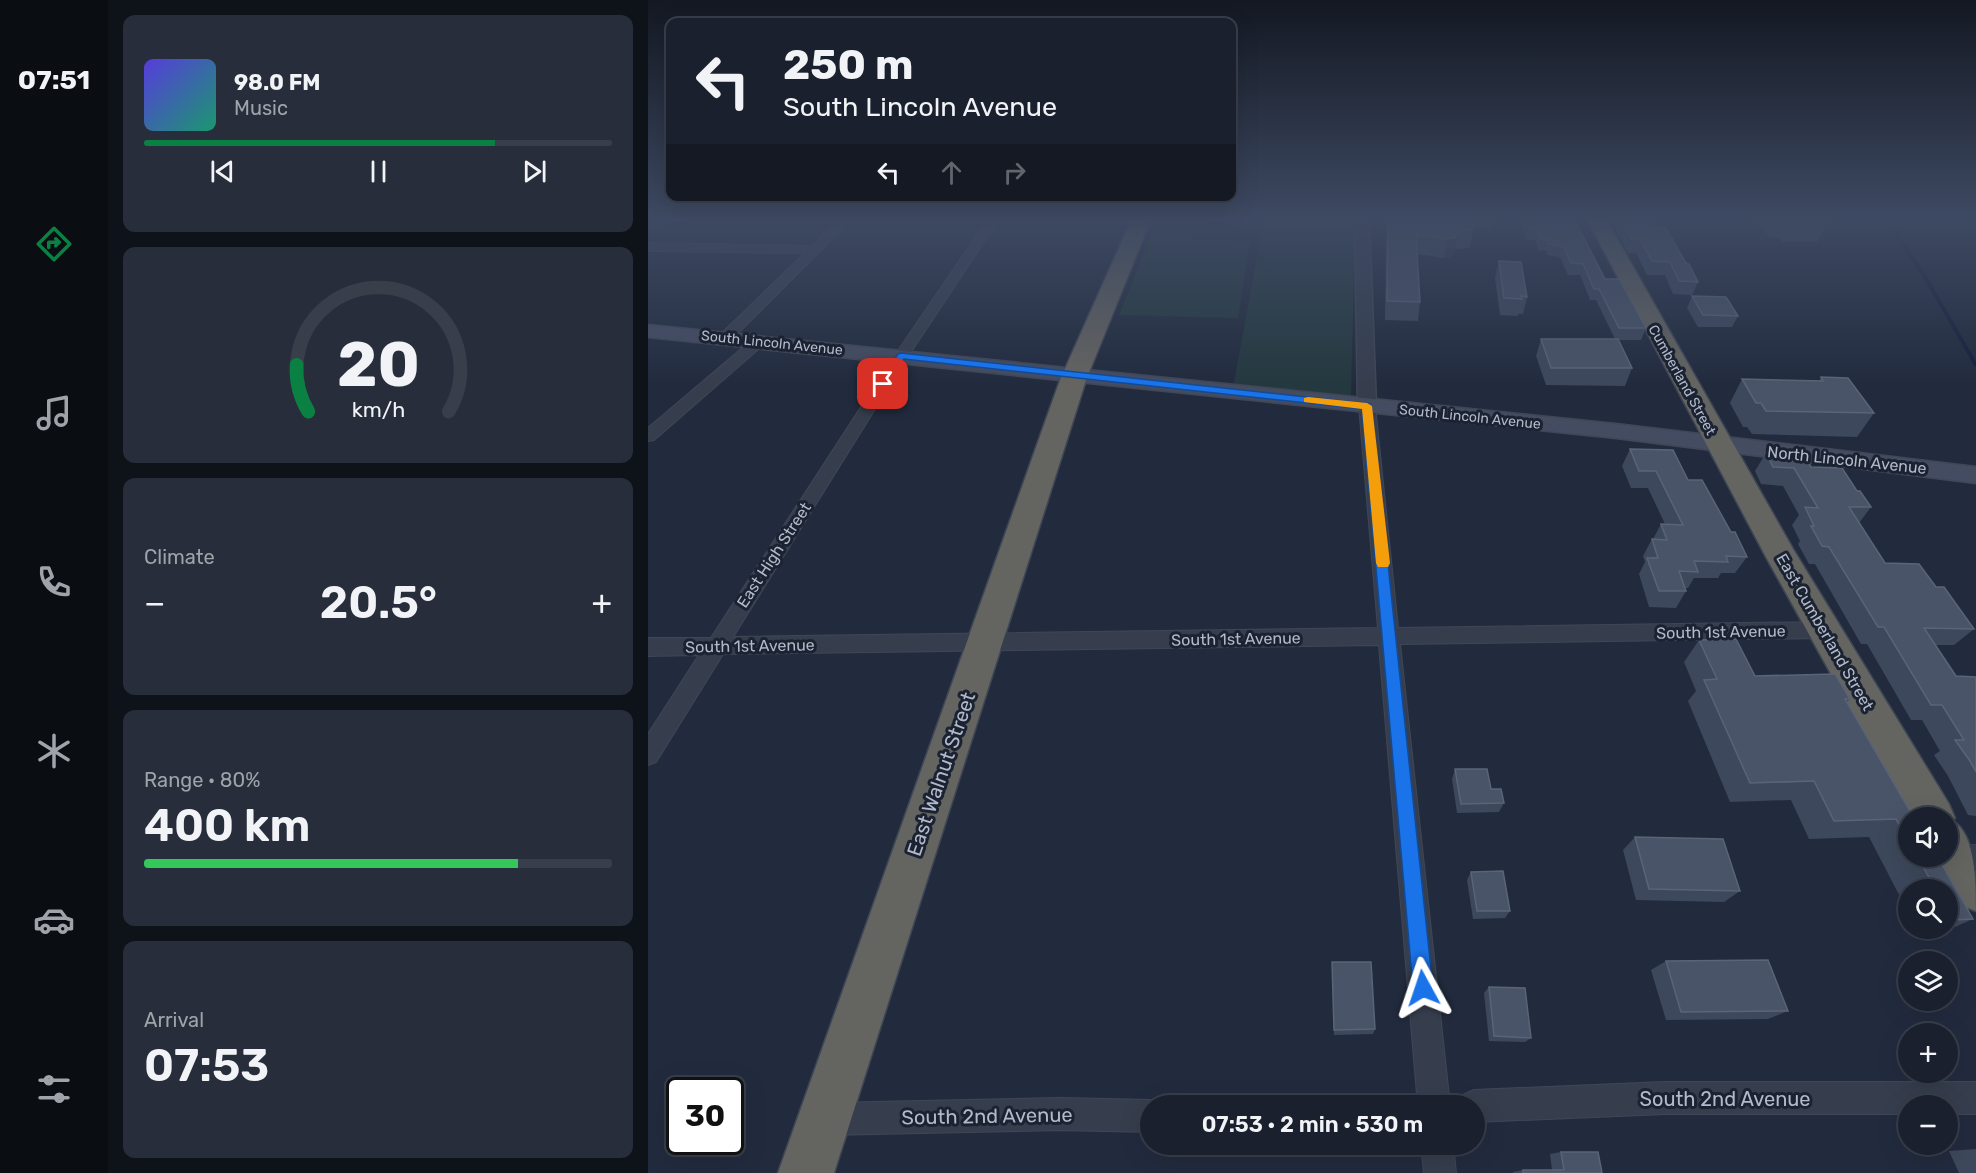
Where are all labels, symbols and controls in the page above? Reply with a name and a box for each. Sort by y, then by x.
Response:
text: 250 m [783,40,913,90]
icon: left [684,42,762,120]
text: 07:51 [18,64,90,96]
text: 98.0 FM [234,69,320,96]
text: South Lincoln Avenue [783,91,1057,123]
text: Music [234,96,288,120]
icon: previous [206,155,239,188]
icon: pause [362,155,395,188]
icon: next [518,155,551,188]
icon: left [872,156,905,189]
icon: ahead [935,156,968,189]
icon: right [998,156,1031,189]
icon: directions [33,223,75,265]
street label: Cumberland Street [1645,322,1720,439]
street label: South Lincoln Avenue [700,327,844,359]
text: 20 [337,328,419,402]
pin [857,358,908,409]
icon: arrive [866,367,899,400]
icon: music [33,392,75,434]
text: km/h [351,397,405,422]
street label: South Lincoln Avenue [1398,401,1542,433]
street label: North Lincoln Avenue [1766,442,1928,478]
street label: East High Street [733,499,815,611]
text: Climate [144,545,215,569]
street label: East Cumberland Street [1772,550,1878,714]
icon: phone [33,561,75,603]
text: 20.5° [320,576,437,629]
text: − [144,583,165,622]
text: + [591,583,612,622]
street label: South 1st Avenue [1656,621,1786,643]
street label: South 1st Avenue [1171,628,1301,650]
street label: South 1st Avenue [685,635,815,657]
street label: East Walnut Street [902,689,980,859]
icon: climate [33,730,75,772]
text: Range · 80% [144,768,260,792]
text: 400 km [144,799,311,852]
map controls [1898,807,1958,1155]
button: sound [1898,807,1958,867]
button: search [1898,879,1958,939]
icon: car [33,899,75,941]
button: layers [1898,951,1958,1011]
position arrow [1391,956,1455,1020]
text: Arrival [144,1008,204,1032]
button: + [1898,1023,1958,1083]
text: 07:53 [144,1039,269,1092]
icon: filters [33,1068,75,1110]
speed limit sign: 30 [666,1077,744,1155]
street label: South 2nd Avenue [1639,1087,1811,1111]
button: − [1898,1095,1958,1155]
street label: South 2nd Avenue [901,1103,1073,1129]
text: 07:53 · 2 min · 530 m [1202,1111,1423,1138]

